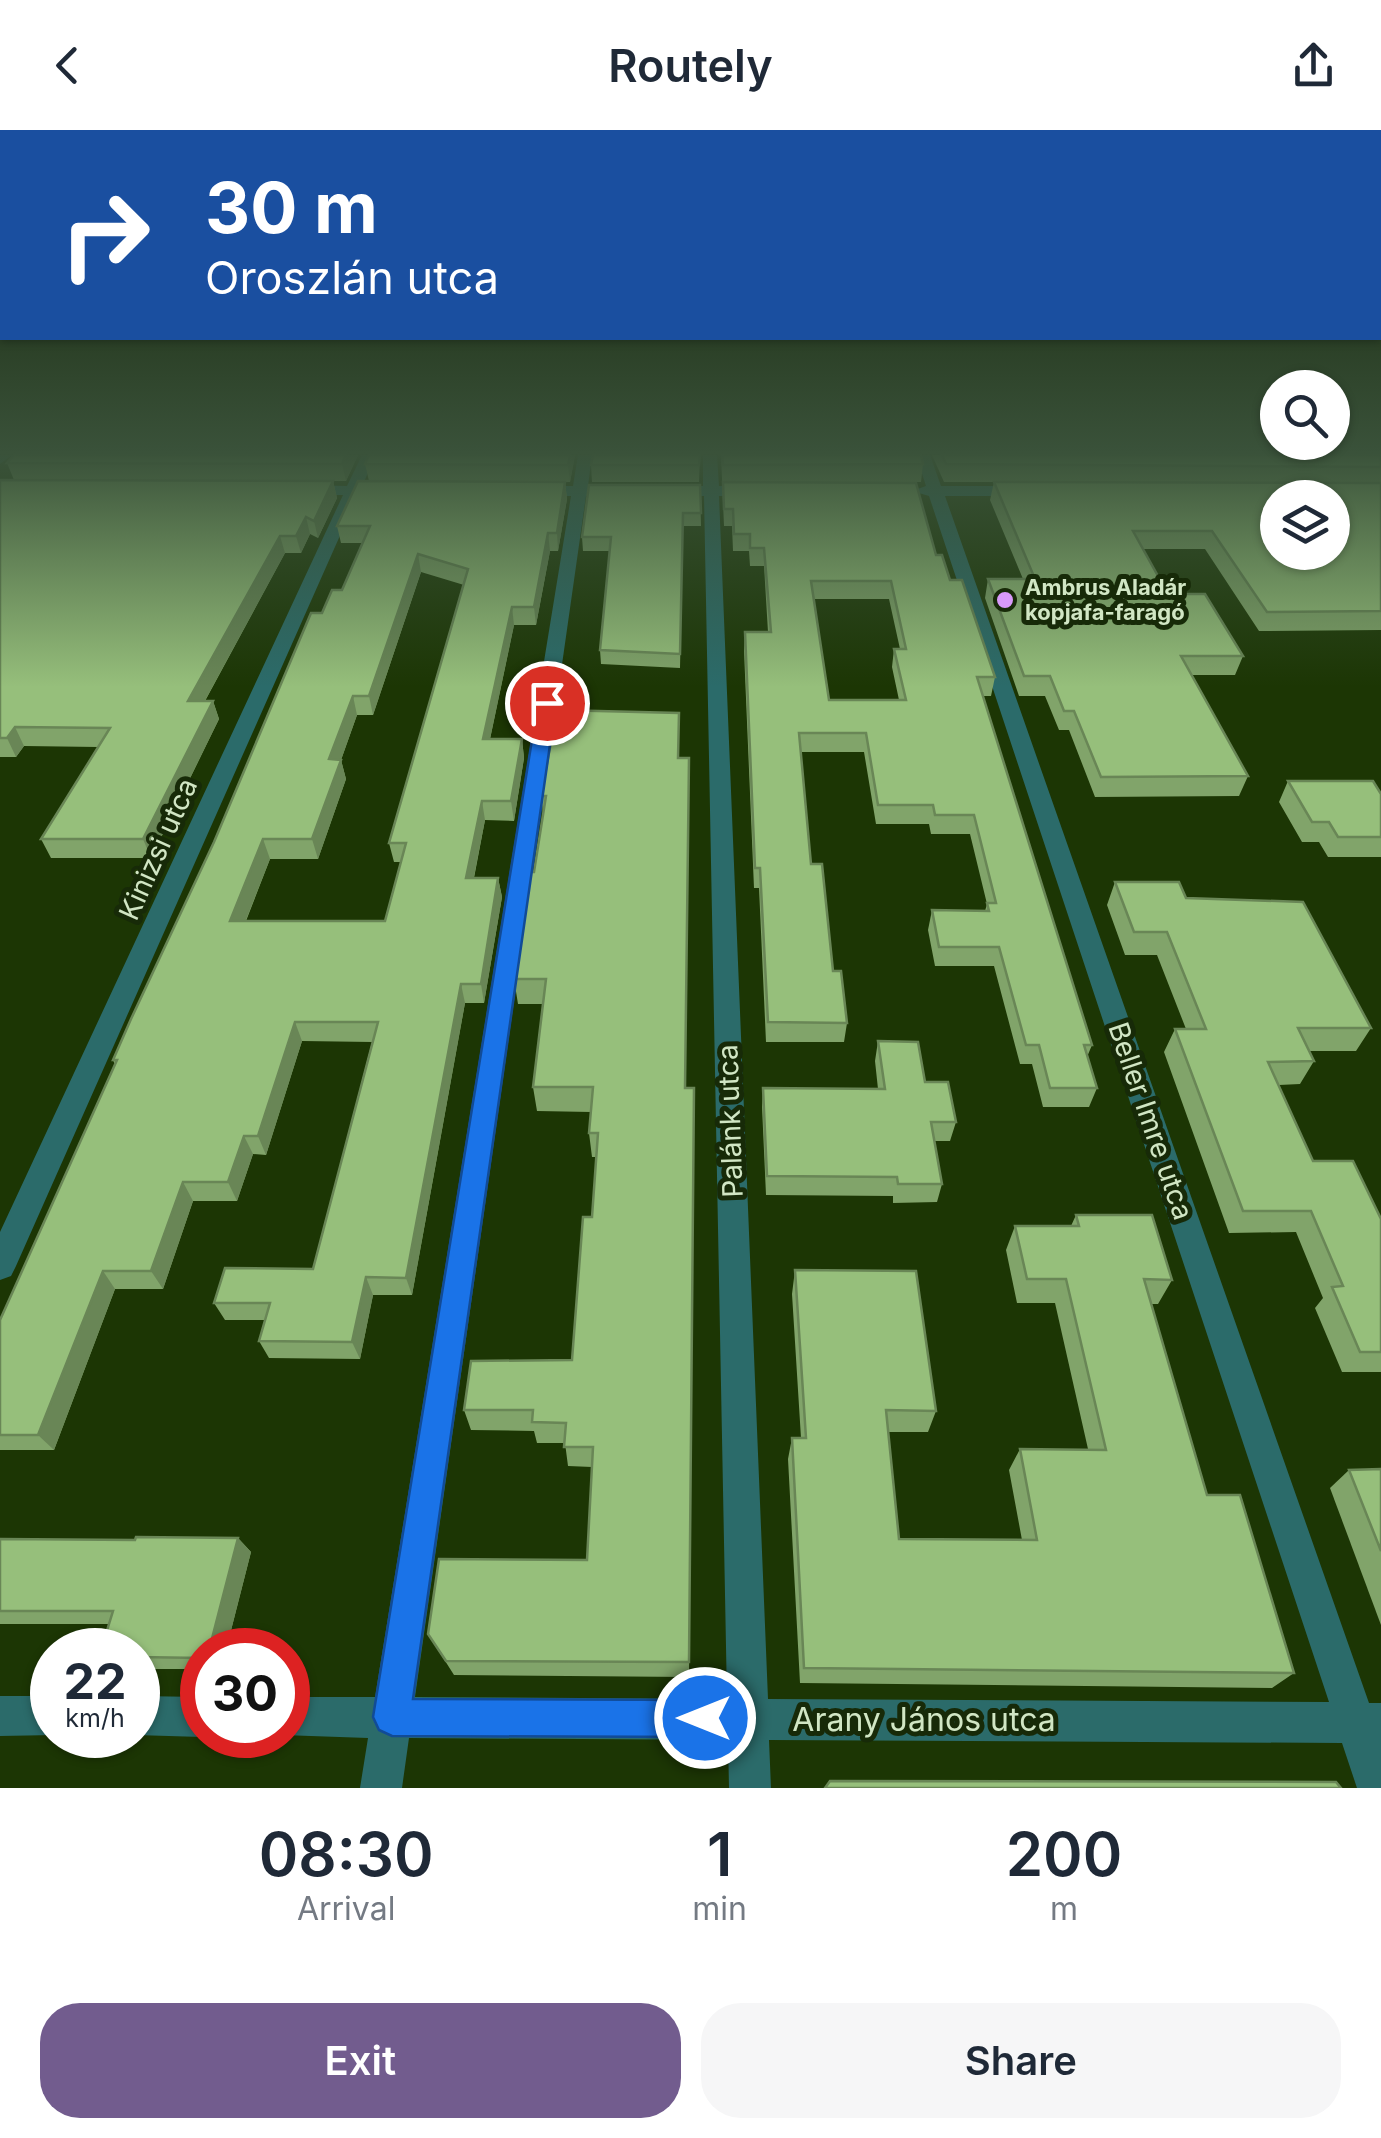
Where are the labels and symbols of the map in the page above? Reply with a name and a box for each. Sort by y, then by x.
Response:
place label: Ambrus Aladár kopjafa-faragó [1025,574,1186,625]
marker: Ambrus Aladár kopjafa-faragó [994,589,1016,611]
pin [505,661,590,746]
street label: Kinizsi utca [112,773,204,925]
street label: Beller Imre utca [1101,1018,1201,1224]
street label: Palánk utca [710,1044,750,1198]
speed limit sign: 30 [180,1628,310,1758]
position arrow [653,1666,757,1770]
street label: Arany János utca [792,1700,1056,1739]

